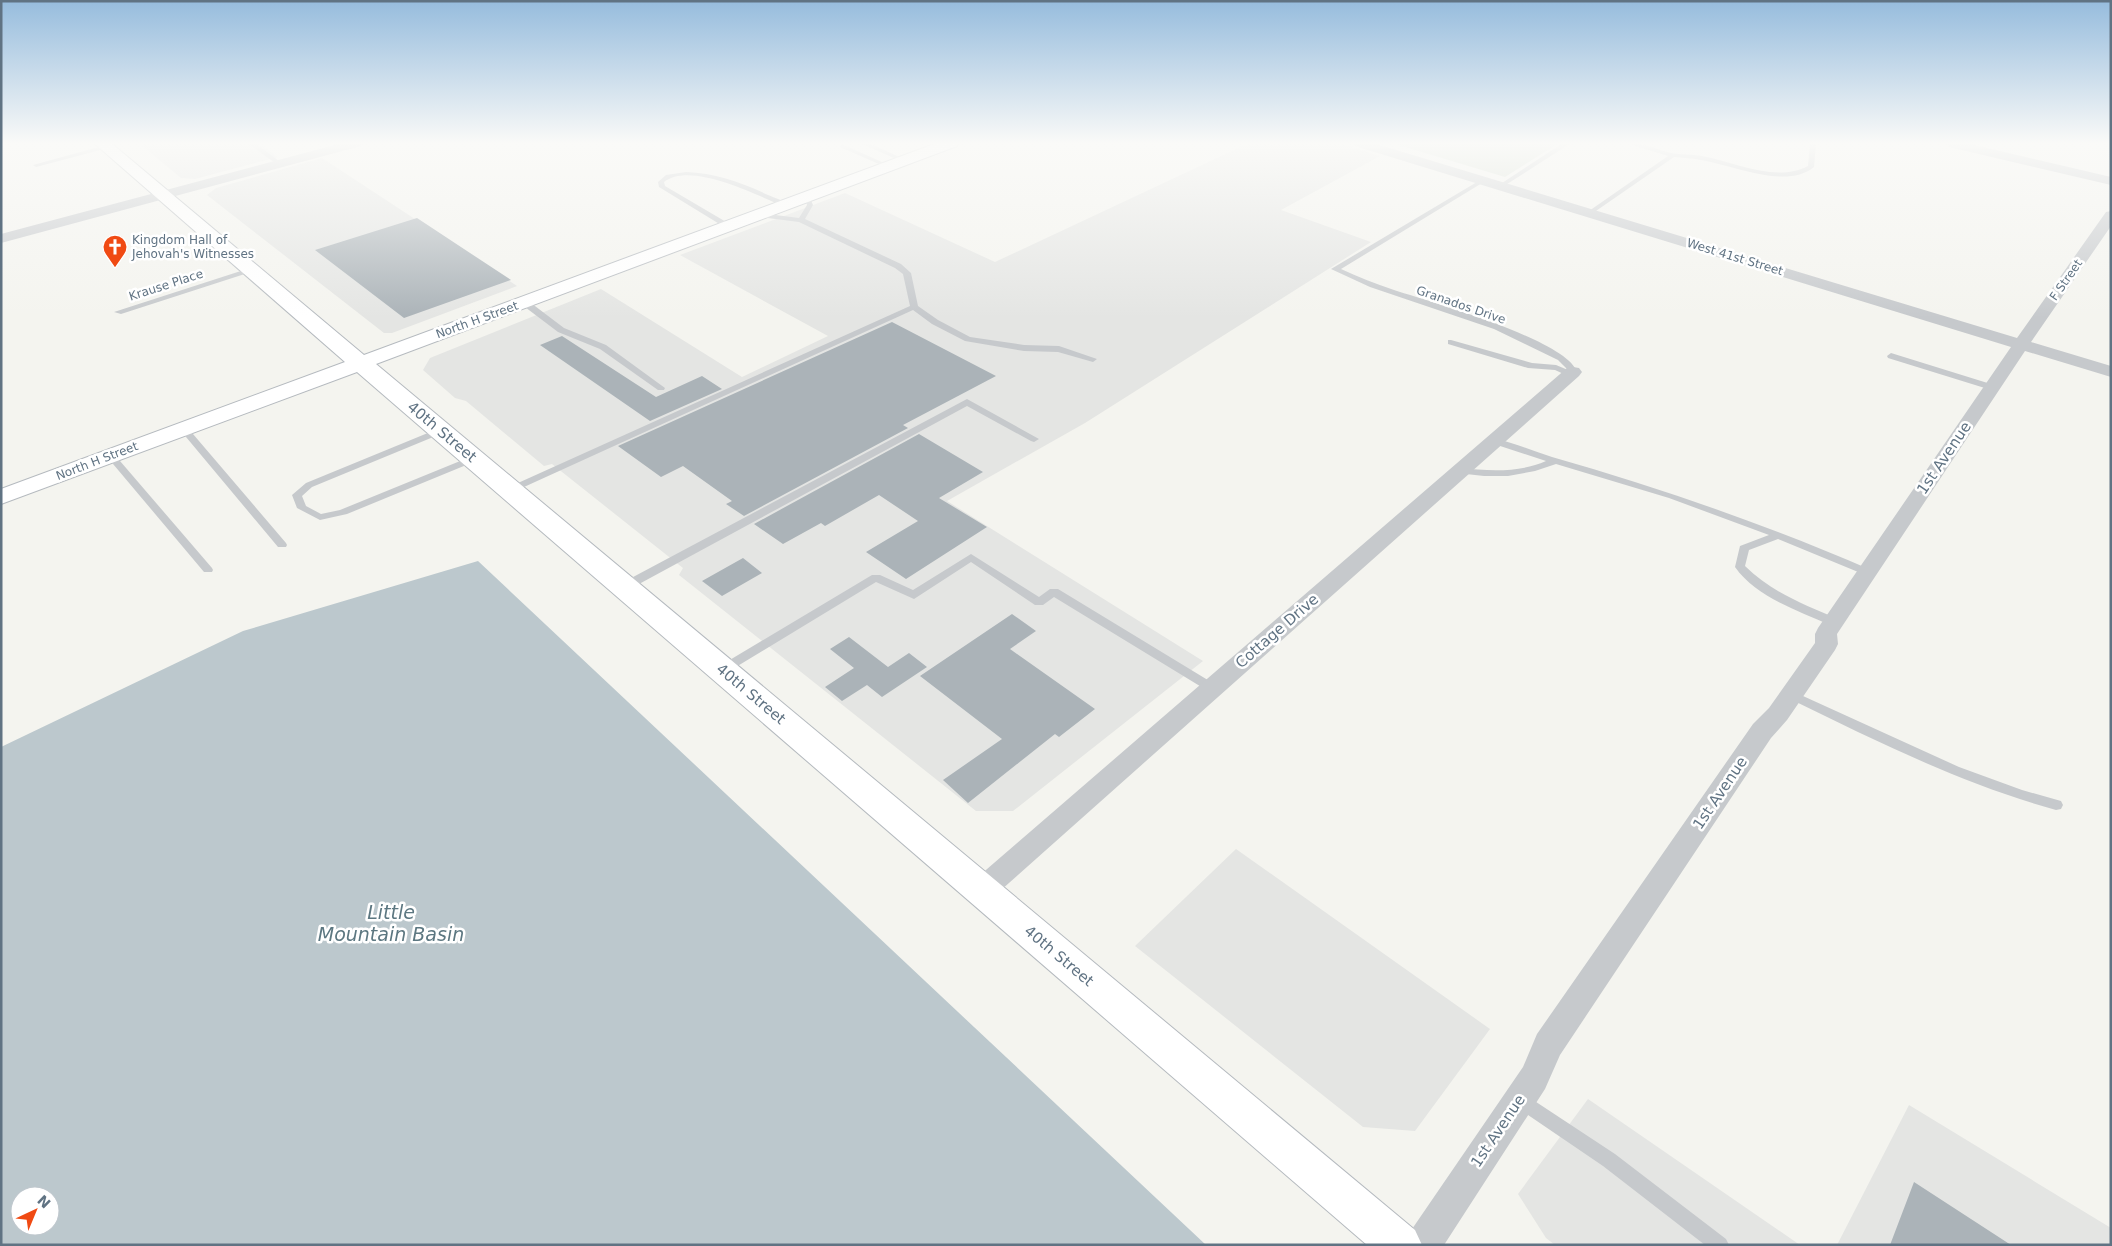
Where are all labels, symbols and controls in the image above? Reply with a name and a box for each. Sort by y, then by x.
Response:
place label: Kingdom Hall of Jehovah's Witnesses [131,233,254,261]
church icon: Kingdom Hall of Jehovah's Witnesses [102,234,128,268]
street label: West 41st Street [1685,236,1785,278]
street label: F Street [2047,256,2085,303]
street label: Krause Place [127,266,205,304]
street label: Granados Drive [1414,283,1508,327]
street label: North H Street [434,299,520,341]
street label: 40th Street [404,398,480,466]
street label: 1st Avenue [1913,418,1975,498]
street label: North H Street [54,439,140,483]
street label: Cottage Drive [1232,590,1322,672]
street label: 40th Street [713,660,789,728]
street label: 1st Avenue [1689,753,1751,833]
water label: Little Mountain Basin [318,901,464,945]
street label: 40th Street [1021,922,1097,990]
street label: 1st Avenue [1467,1091,1529,1171]
north arrow [10,1186,60,1236]
text: N [34,1192,54,1211]

